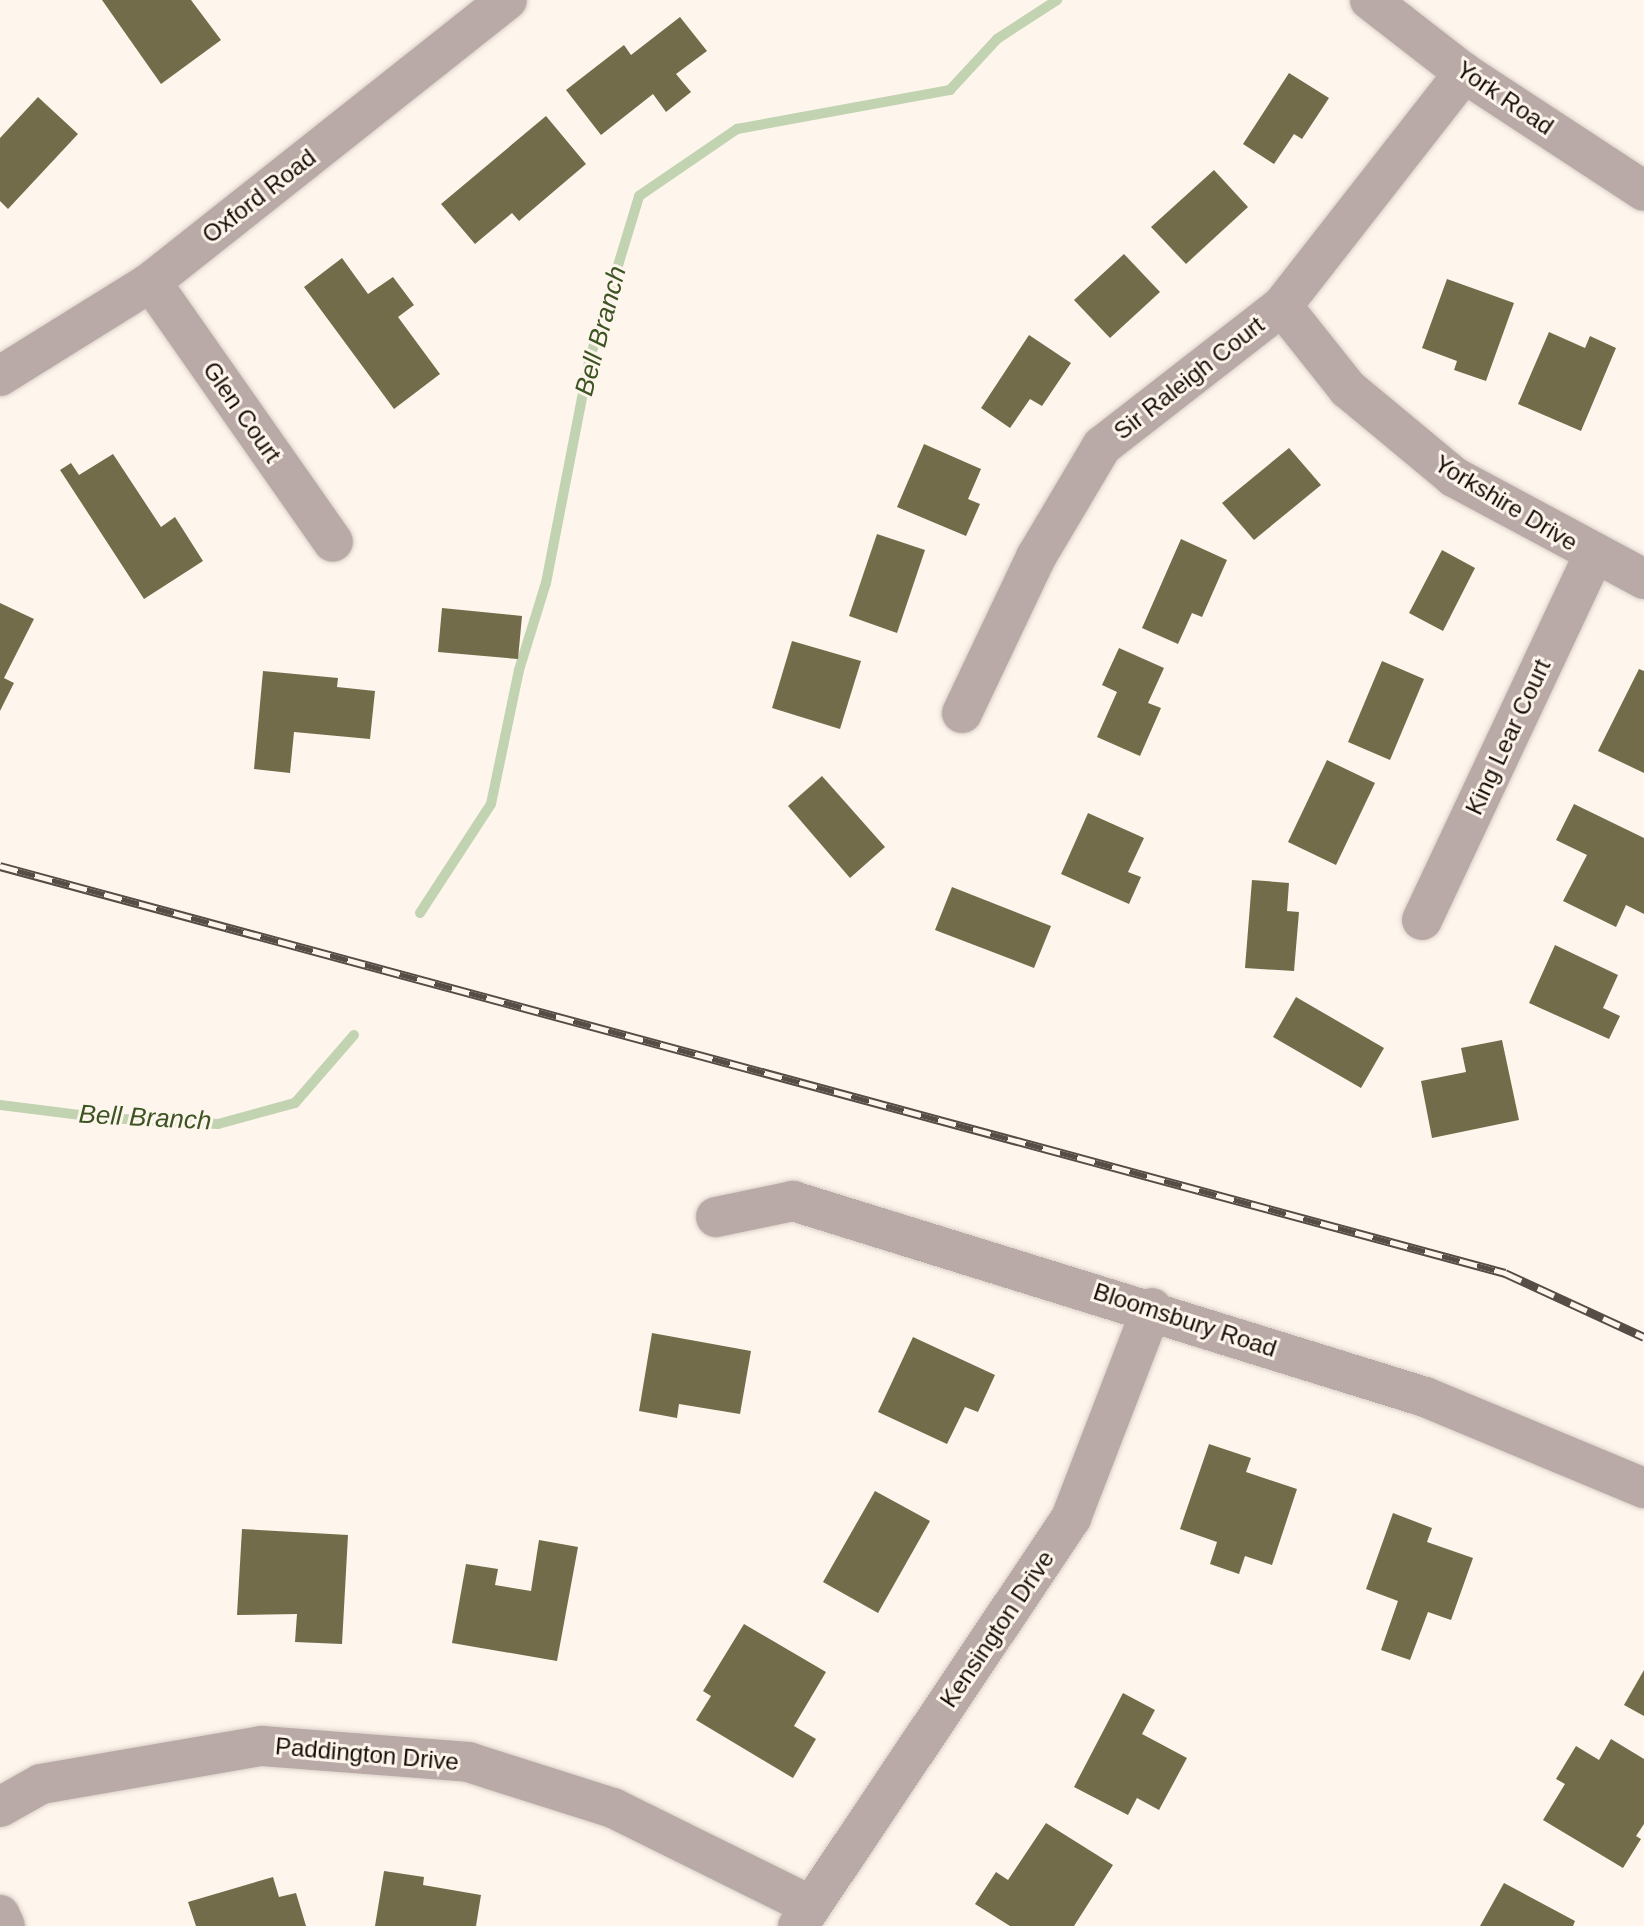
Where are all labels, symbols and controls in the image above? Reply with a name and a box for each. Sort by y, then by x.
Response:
street label: York Road [1451,55,1559,141]
street label: Oxford Road [197,143,321,249]
water label: Bell Branch [569,263,633,399]
street label: Sir Raleigh Court [1108,310,1270,446]
street label: Glen Court [197,356,287,468]
street label: Yorkshire Drive [1429,449,1583,557]
street label: King Lear Court [1459,655,1557,819]
water label: Bell Branch [78,1099,212,1137]
street label: Bloomsbury Road [1090,1277,1280,1363]
street label: Kensington Drive [934,1545,1060,1713]
street label: Paddington Drive [274,1732,460,1776]

